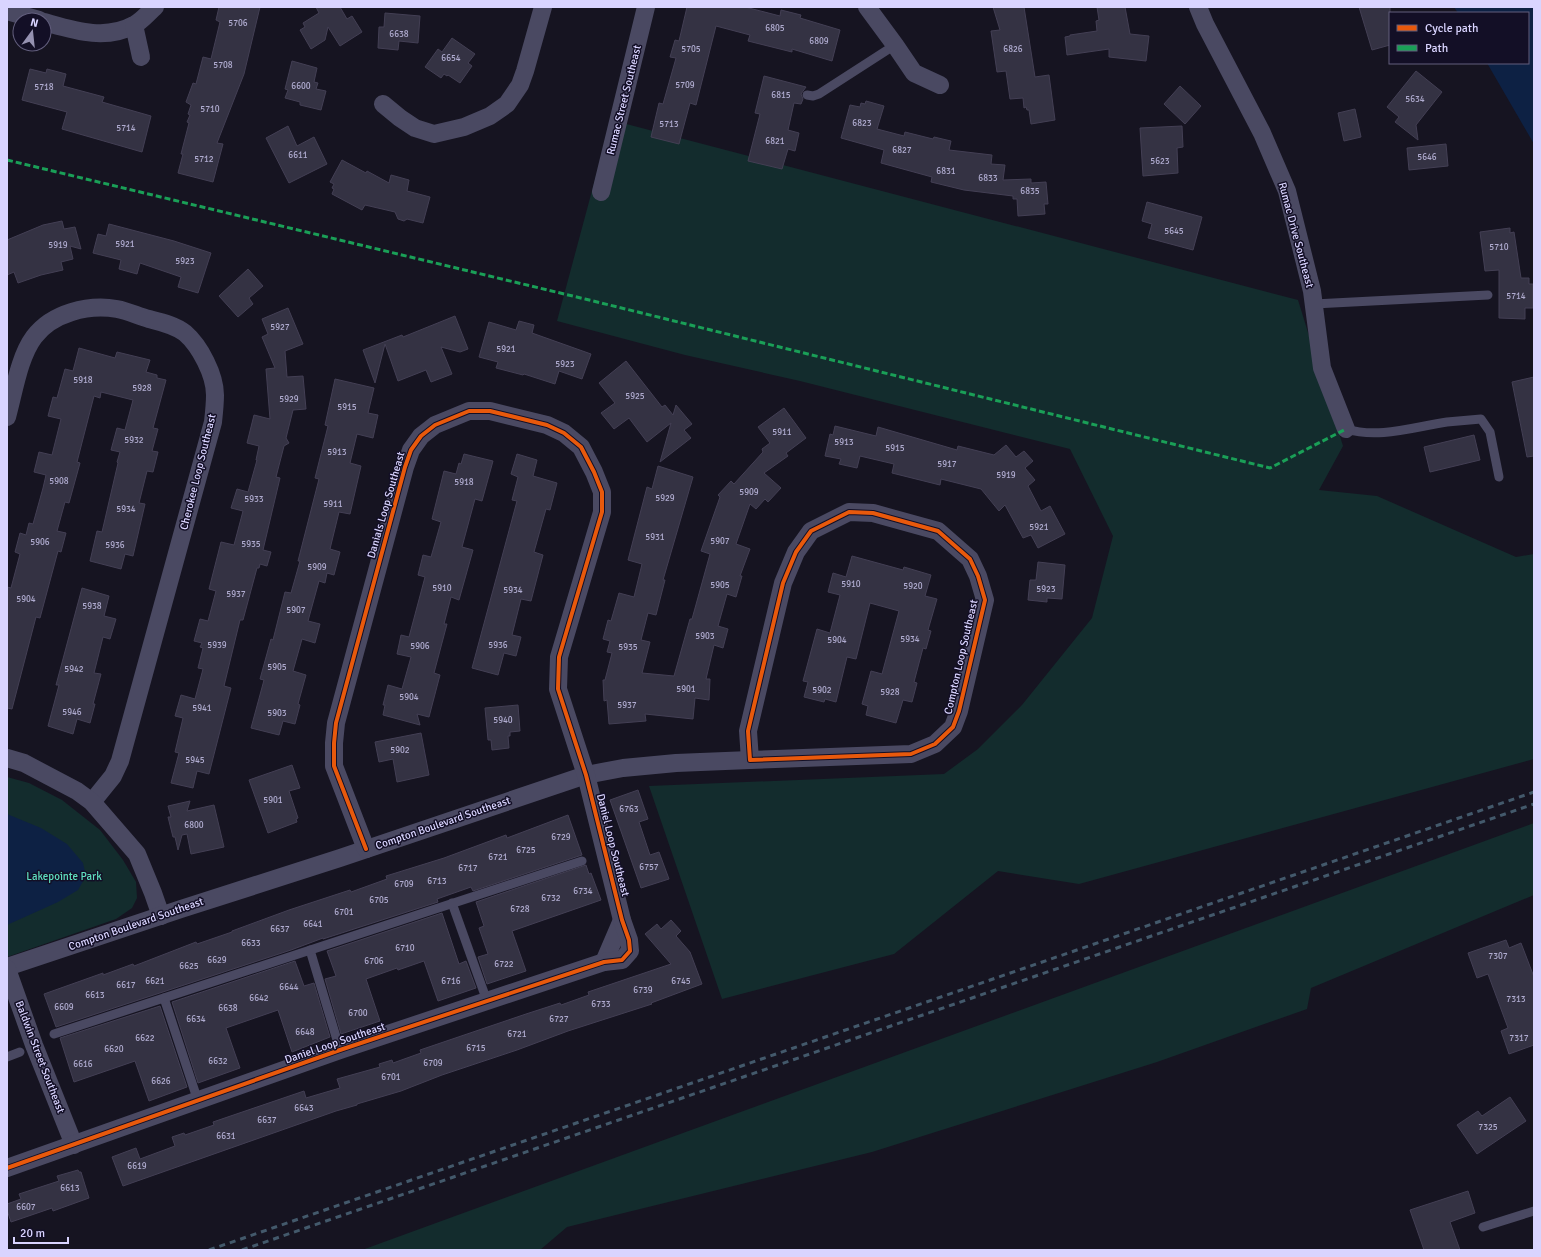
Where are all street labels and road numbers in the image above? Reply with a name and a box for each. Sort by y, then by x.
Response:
street label: Rumac Street Southeast [604,44,644,156]
street label: Rumac Drive Southeast [1276,181,1316,289]
street label: Cherokee Loop Southeast [177,413,219,531]
street label: Danials Loop Southeast [365,450,407,560]
street label: Compton Loop Southeast [941,598,981,716]
street label: Daniel Loop Southeast [594,792,632,898]
street label: Compton Boulevard Southeast [374,794,512,852]
street label: Compton Boulevard Southeast [67,895,205,953]
street label: Baldwin Street Southeast [13,999,67,1115]
street label: Daniel Loop Southeast [283,1020,387,1066]

